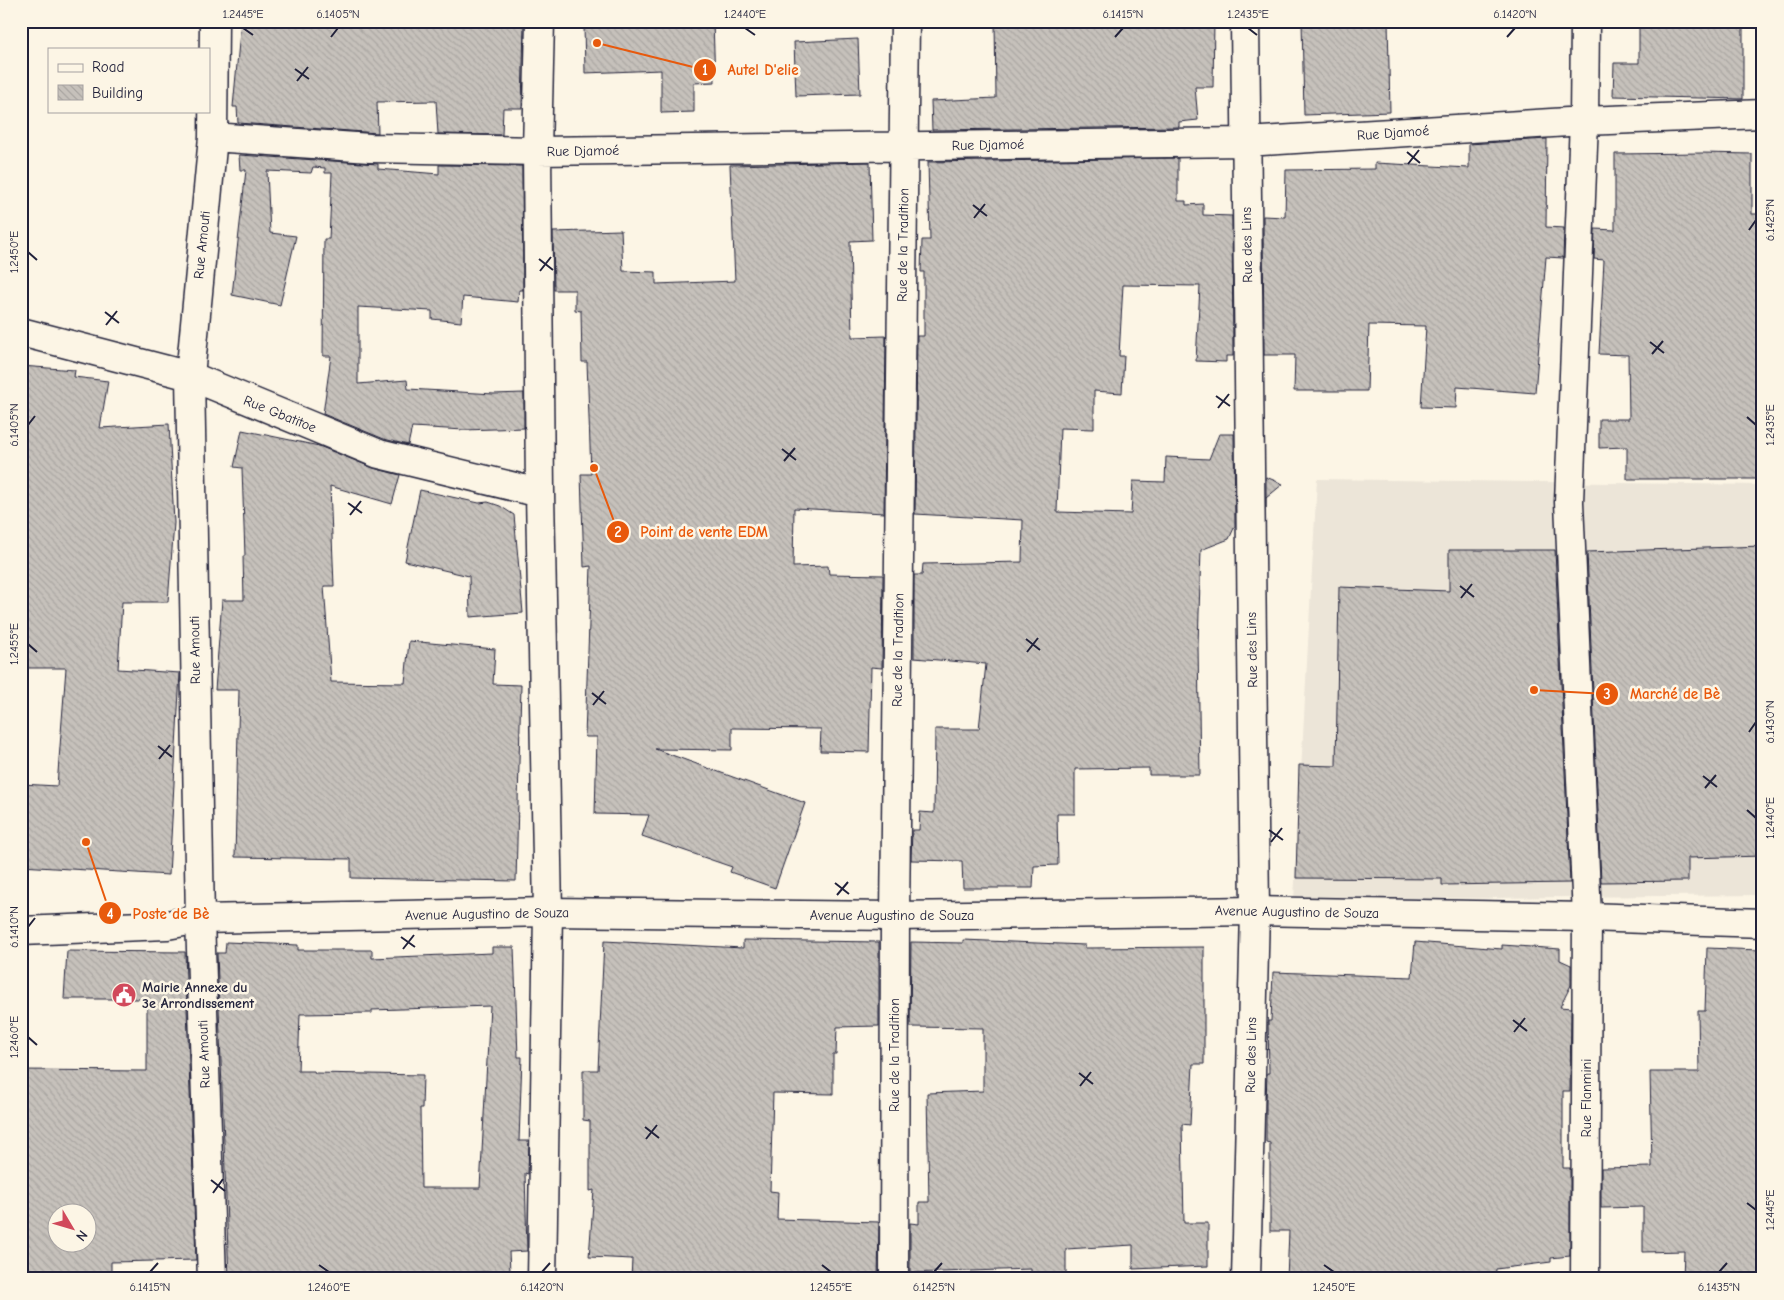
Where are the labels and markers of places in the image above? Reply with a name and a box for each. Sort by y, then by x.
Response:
callout: Autel D'elie [692,55,808,85]
callout: Point de vente EDM [606,517,778,547]
callout: Marché de Bè [1595,679,1730,709]
callout: Poste de Bè [97,898,219,928]
place label: Mairie Annexe du 3e Arrondissement [142,979,255,1012]
public building icon: Mairie Annexe du 3e Arrondissement [111,982,137,1008]

